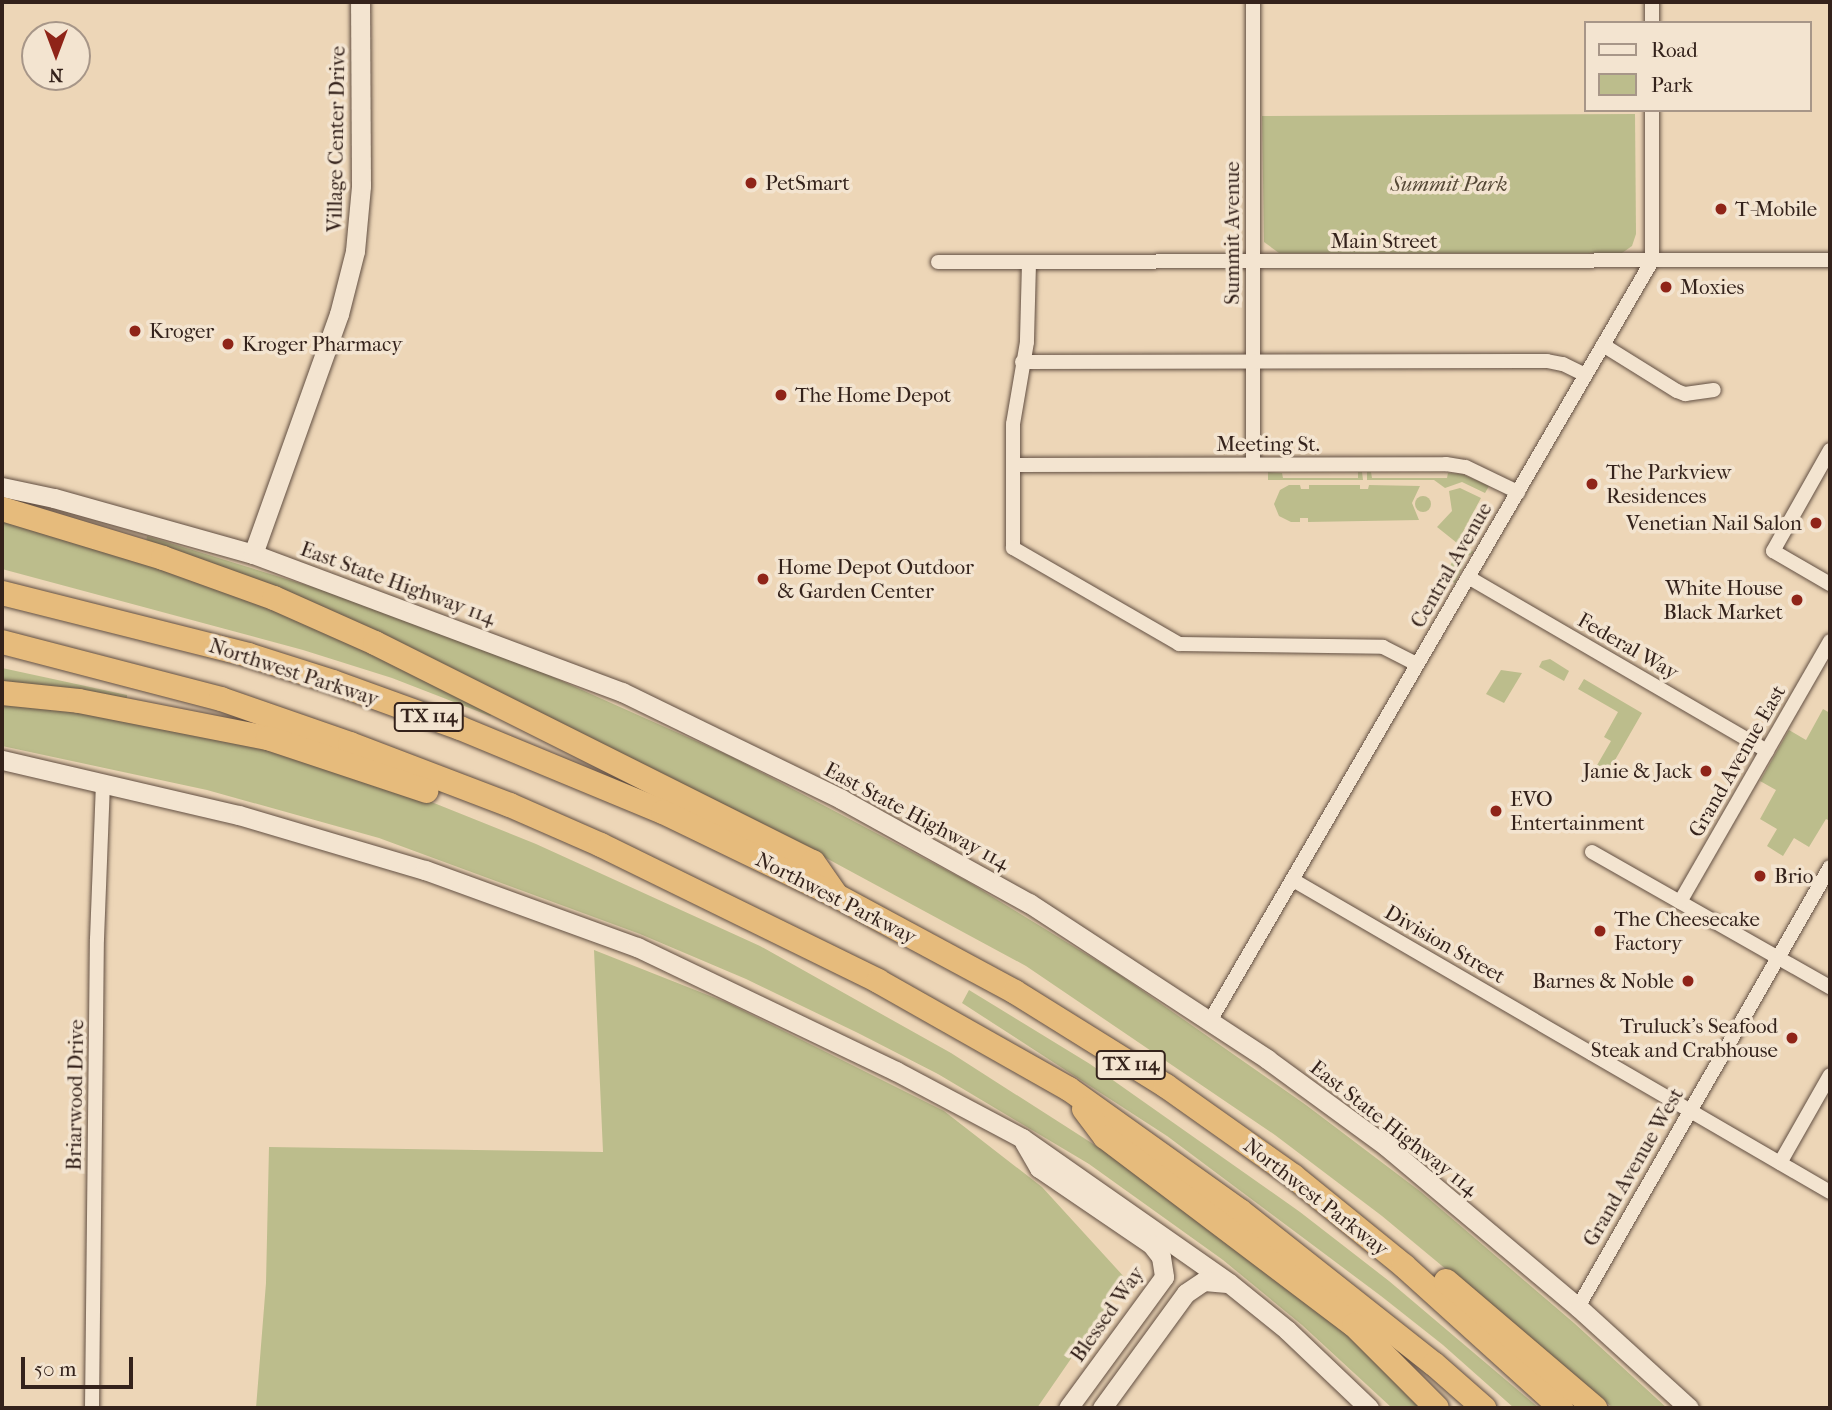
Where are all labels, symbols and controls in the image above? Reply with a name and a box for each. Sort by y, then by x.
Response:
north arrow [21,21,91,91]
legend [1584,21,1811,112]
text: Road [1651,38,1698,62]
street label: Village Center Drive [322,46,350,232]
text: N [49,64,63,86]
text: Park [1651,73,1693,97]
street label: Summit Avenue [1219,161,1245,305]
place label: PetSmart [765,170,850,196]
park label: Summit Park [1390,171,1508,197]
marker: PetSmart [743,175,759,191]
place label: T-Mobile [1735,196,1817,222]
marker: T-Mobile [1713,201,1729,217]
street label: Main Street [1330,228,1438,254]
place label: Moxies [1680,274,1744,300]
marker: Moxies [1658,279,1674,295]
place label: Kroger [149,318,214,344]
marker: Kroger [127,323,143,339]
place label: Kroger Pharmacy [242,331,402,357]
marker: Kroger Pharmacy [220,336,236,352]
place label: The Home Depot [795,382,951,408]
marker: The Home Depot [773,387,789,403]
street label: Meeting St. [1216,431,1320,457]
place label: The Parkview Residences [1606,459,1731,509]
marker: The Parkview Residences [1584,476,1600,492]
street label: Central Avenue [1405,498,1497,632]
place label: Venetian Nail Salon [1626,510,1802,536]
marker: Venetian Nail Salon [1808,515,1824,531]
street label: East State Highway 114 [297,536,499,630]
place label: Home Depot Outdoor & Garden Center [777,554,974,604]
marker: Home Depot Outdoor & Garden Center [755,571,771,587]
place label: White House Black Market [1663,575,1783,625]
marker: White House Black Market [1789,592,1805,608]
street label: Federal Way [1573,607,1683,685]
street label: Northwest Parkway [206,633,382,711]
street label: Grand Avenue East [1683,680,1791,842]
road number: TX 114 [392,702,466,732]
street label: East State Highway 114 [820,757,1014,875]
place label: Janie & Jack [1583,758,1692,784]
marker: Janie & Jack [1698,763,1714,779]
place label: EVO Entertainment [1510,786,1645,836]
marker: EVO Entertainment [1488,803,1504,819]
street label: Northwest Parkway [751,847,921,949]
place label: Brio [1774,863,1813,889]
marker: Brio [1752,868,1768,884]
street label: Division Street [1380,899,1510,989]
place label: The Cheesecake Factory [1614,906,1760,956]
marker: The Cheesecake Factory [1592,923,1608,939]
place label: Barnes & Noble [1532,968,1674,994]
marker: Barnes & Noble [1680,973,1696,989]
place label: Truluck's Seafood Steak and Crabhouse [1591,1013,1778,1063]
street label: Briarwood Drive [61,1019,89,1171]
marker: Truluck's Seafood Steak and Crabhouse [1784,1030,1800,1046]
road number: TX 114 [1094,1050,1168,1080]
street label: East State Highway 114 [1305,1055,1483,1201]
street label: Grand Avenue West [1577,1083,1689,1251]
street label: Northwest Parkway [1238,1133,1394,1261]
street label: Blessed Way [1065,1261,1149,1367]
scale bar [24,1344,136,1388]
text: 50 m [34,1357,77,1381]

